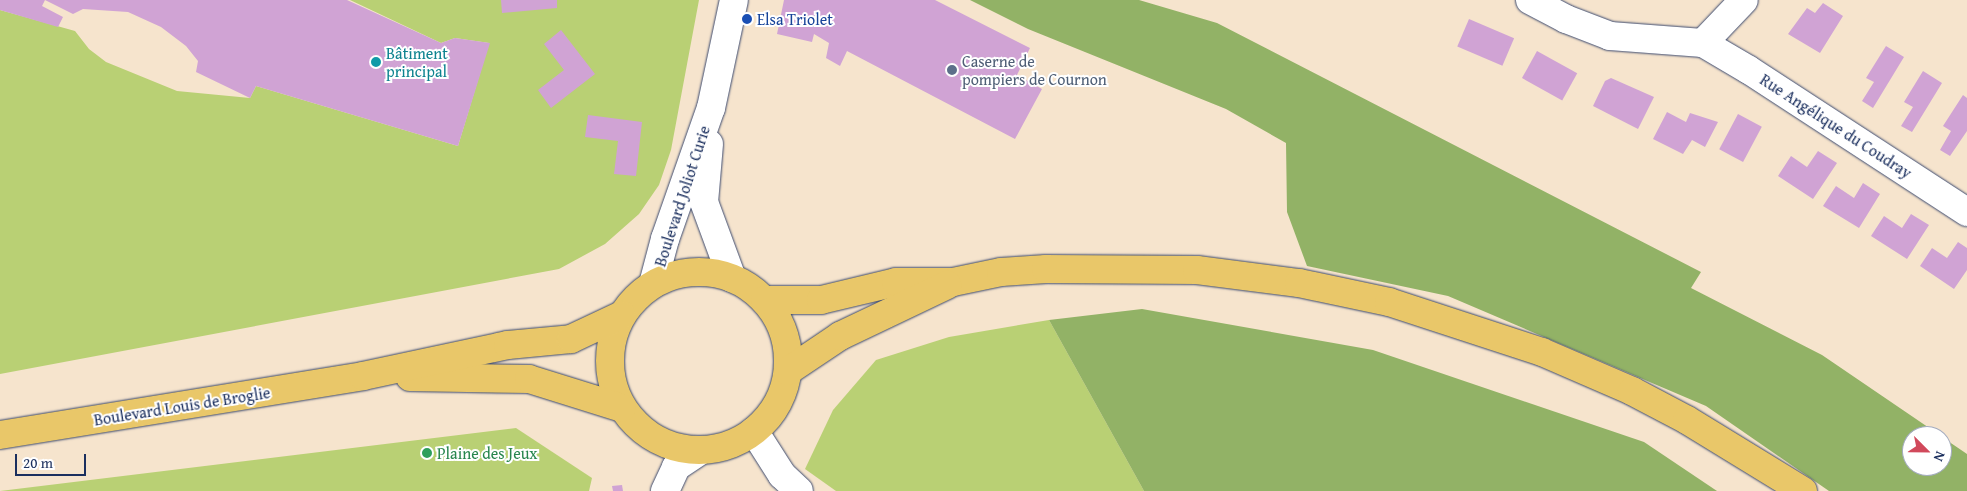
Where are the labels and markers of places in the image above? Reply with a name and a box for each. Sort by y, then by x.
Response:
place label: Elsa Triolet [757,9,833,29]
marker: Elsa Triolet [741,13,753,25]
place label: Bâtiment principal [386,43,448,81]
place label: Caserne de pompiers de Cournon [962,51,1107,89]
marker: Bâtiment principal [370,56,382,68]
marker: Caserne de pompiers de Cournon [946,64,958,76]
place label: Plaine des Jeux [437,443,537,463]
marker: Plaine des Jeux [421,447,433,459]

